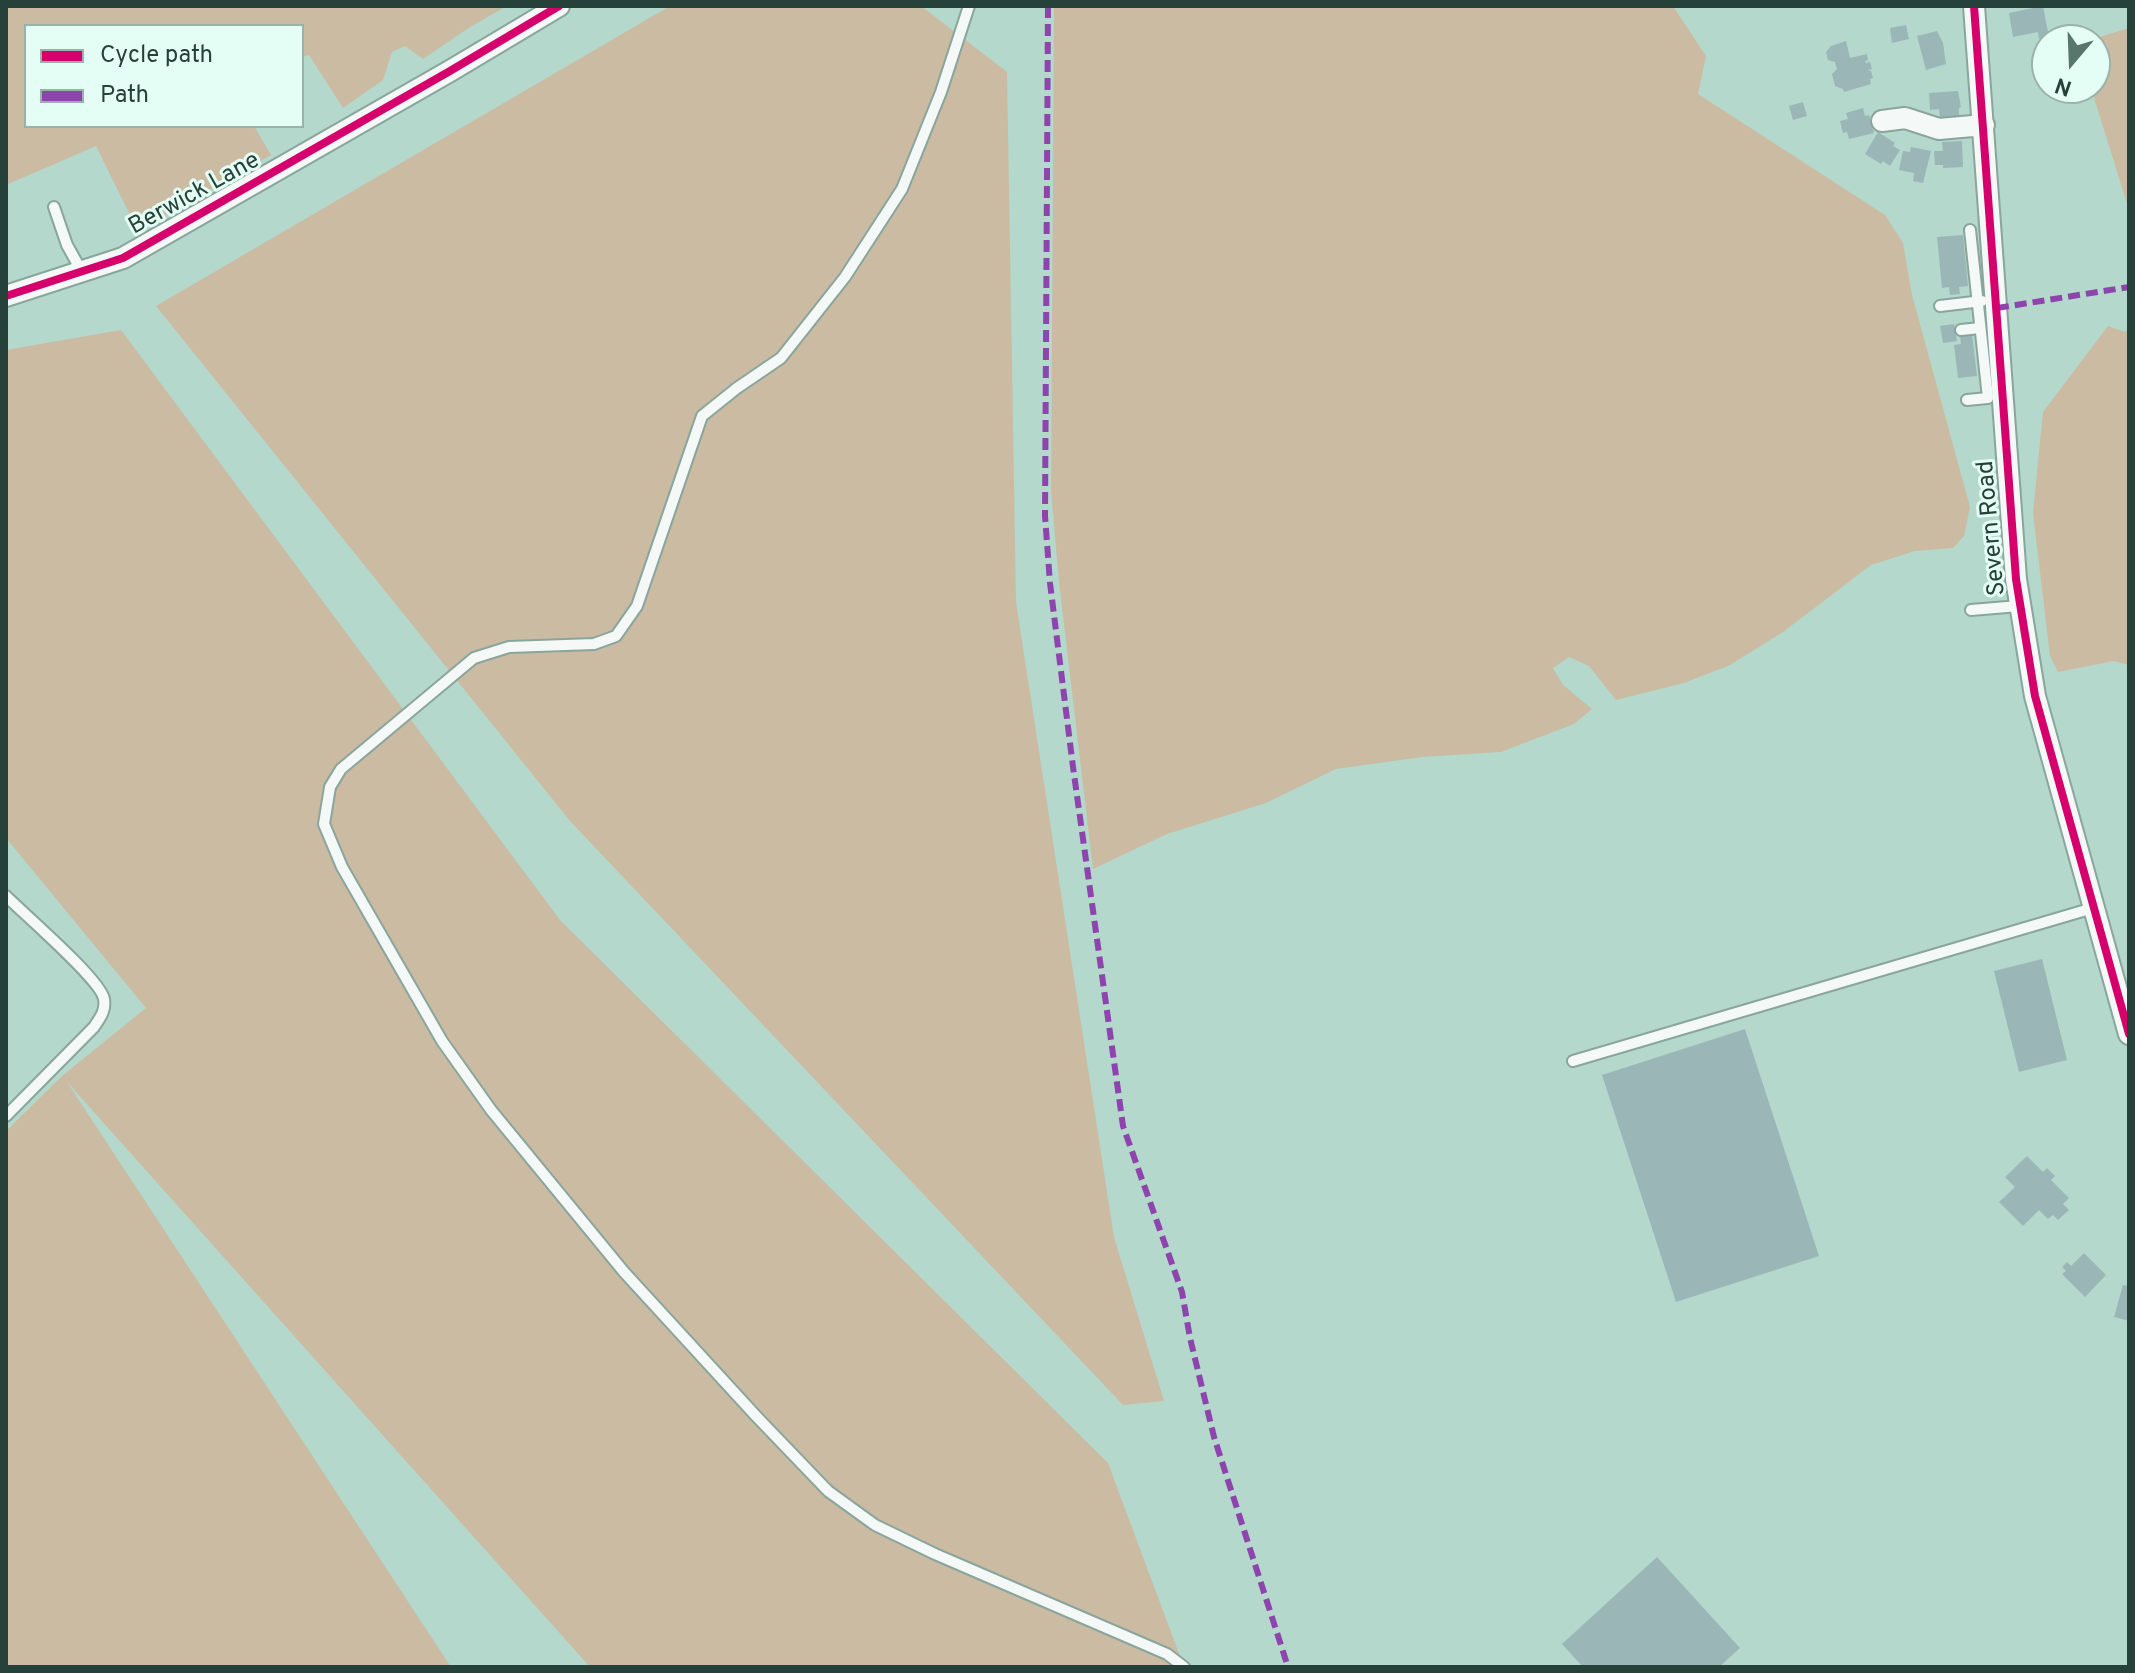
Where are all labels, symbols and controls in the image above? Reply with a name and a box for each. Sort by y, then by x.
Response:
legend [24,24,304,128]
north arrow [2031,24,2111,104]
text: Cycle path [100,41,213,71]
text: N [2052,70,2076,101]
text: Path [100,81,149,111]
street label: Berwick Lane [124,147,266,243]
street label: Severn Road [1973,459,2013,597]

